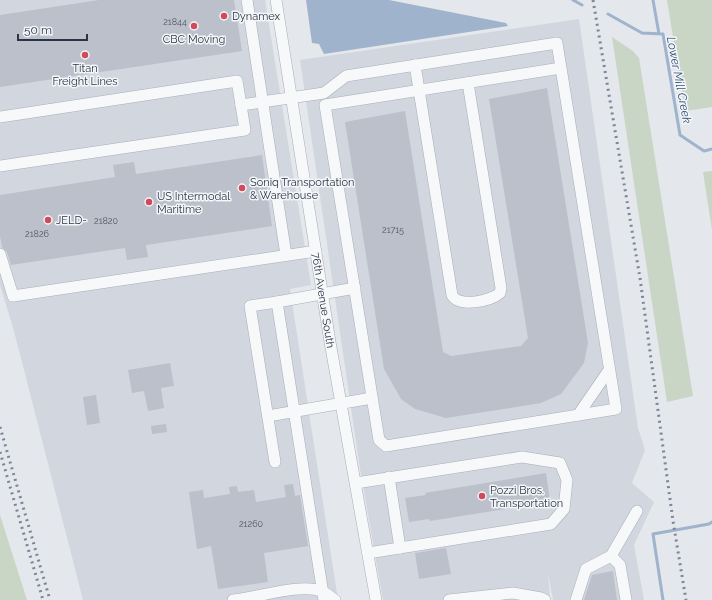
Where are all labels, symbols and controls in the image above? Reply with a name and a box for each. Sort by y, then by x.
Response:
place label: Dynamex [232,10,281,23]
marker: Dynamex [219,11,229,21]
scale bar [18,16,87,42]
house number: 21844 [163,17,187,27]
marker: CBC Moving [189,21,199,31]
text: 50 m [24,23,52,37]
place label: CBC Moving [163,33,225,46]
water label: Lower Mill Creek [664,35,694,125]
marker: Titan Freight Lines [80,50,90,60]
place label: Titan Freight Lines [52,62,118,88]
place label: Soniq Transportation & Warehouse [250,176,354,202]
marker: Soniq Transportation & Warehouse [237,183,247,193]
place label: US Intermodal Maritime [157,190,230,216]
marker: US Intermodal Maritime [144,197,154,207]
place label: JELD- [56,214,87,227]
marker: JELD- [43,215,53,225]
house number: 21820 [94,216,119,226]
house number: 21715 [382,225,404,235]
house number: 21826 [25,229,50,239]
street label: 76th Avenue South [309,252,337,349]
place label: Pozzi Bros. Transportation [490,484,563,510]
marker: Pozzi Bros. Transportation [477,491,487,501]
house number: 21260 [239,519,264,529]

